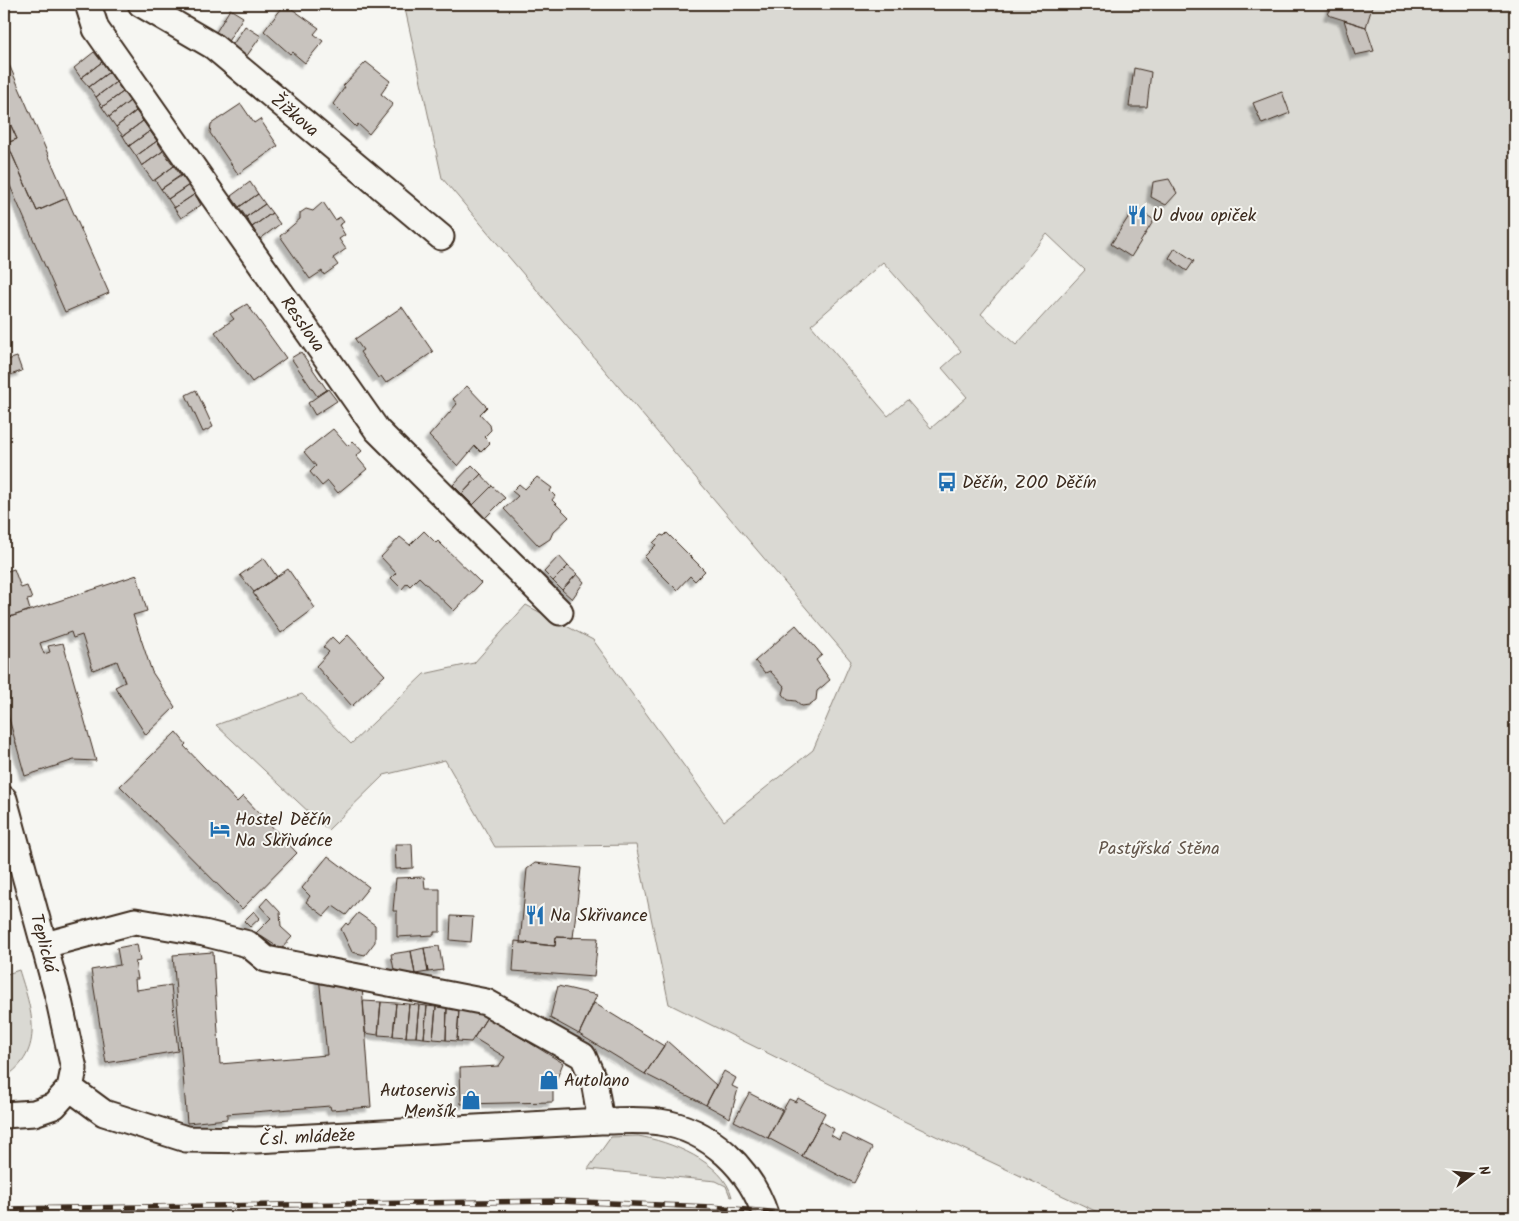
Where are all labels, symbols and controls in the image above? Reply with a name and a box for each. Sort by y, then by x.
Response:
street label: Žižkova [263,87,325,145]
place label: U dvou opiček [1152,202,1257,231]
restaurant icon: U dvou opiček [1126,204,1148,226]
street label: Resslova [272,291,332,359]
place label: Děčín, ZOO Děčín [962,469,1097,498]
bus stop icon: Děčín, ZOO Děčín [936,471,958,493]
place label: Hostel Děčín Na Skřivánce [235,806,333,856]
hotel icon: Hostel Děčín Na Skřivánce [209,818,231,840]
park label: Pastýřská Stěna [1098,835,1220,864]
place label: Na Skřivance [550,902,648,931]
restaurant icon: Na Skřivance [524,904,546,926]
street label: Teplická [21,911,65,978]
place label: Autolano [564,1067,629,1096]
shop icon: Autolano [538,1069,560,1091]
place label: Autoservis Menšík [380,1077,457,1127]
shop icon: Autoservis Menšík [460,1089,482,1111]
street label: Čsl. mládeže [258,1121,356,1155]
north arrow [1446,1148,1496,1198]
text: N [1472,1163,1495,1178]

